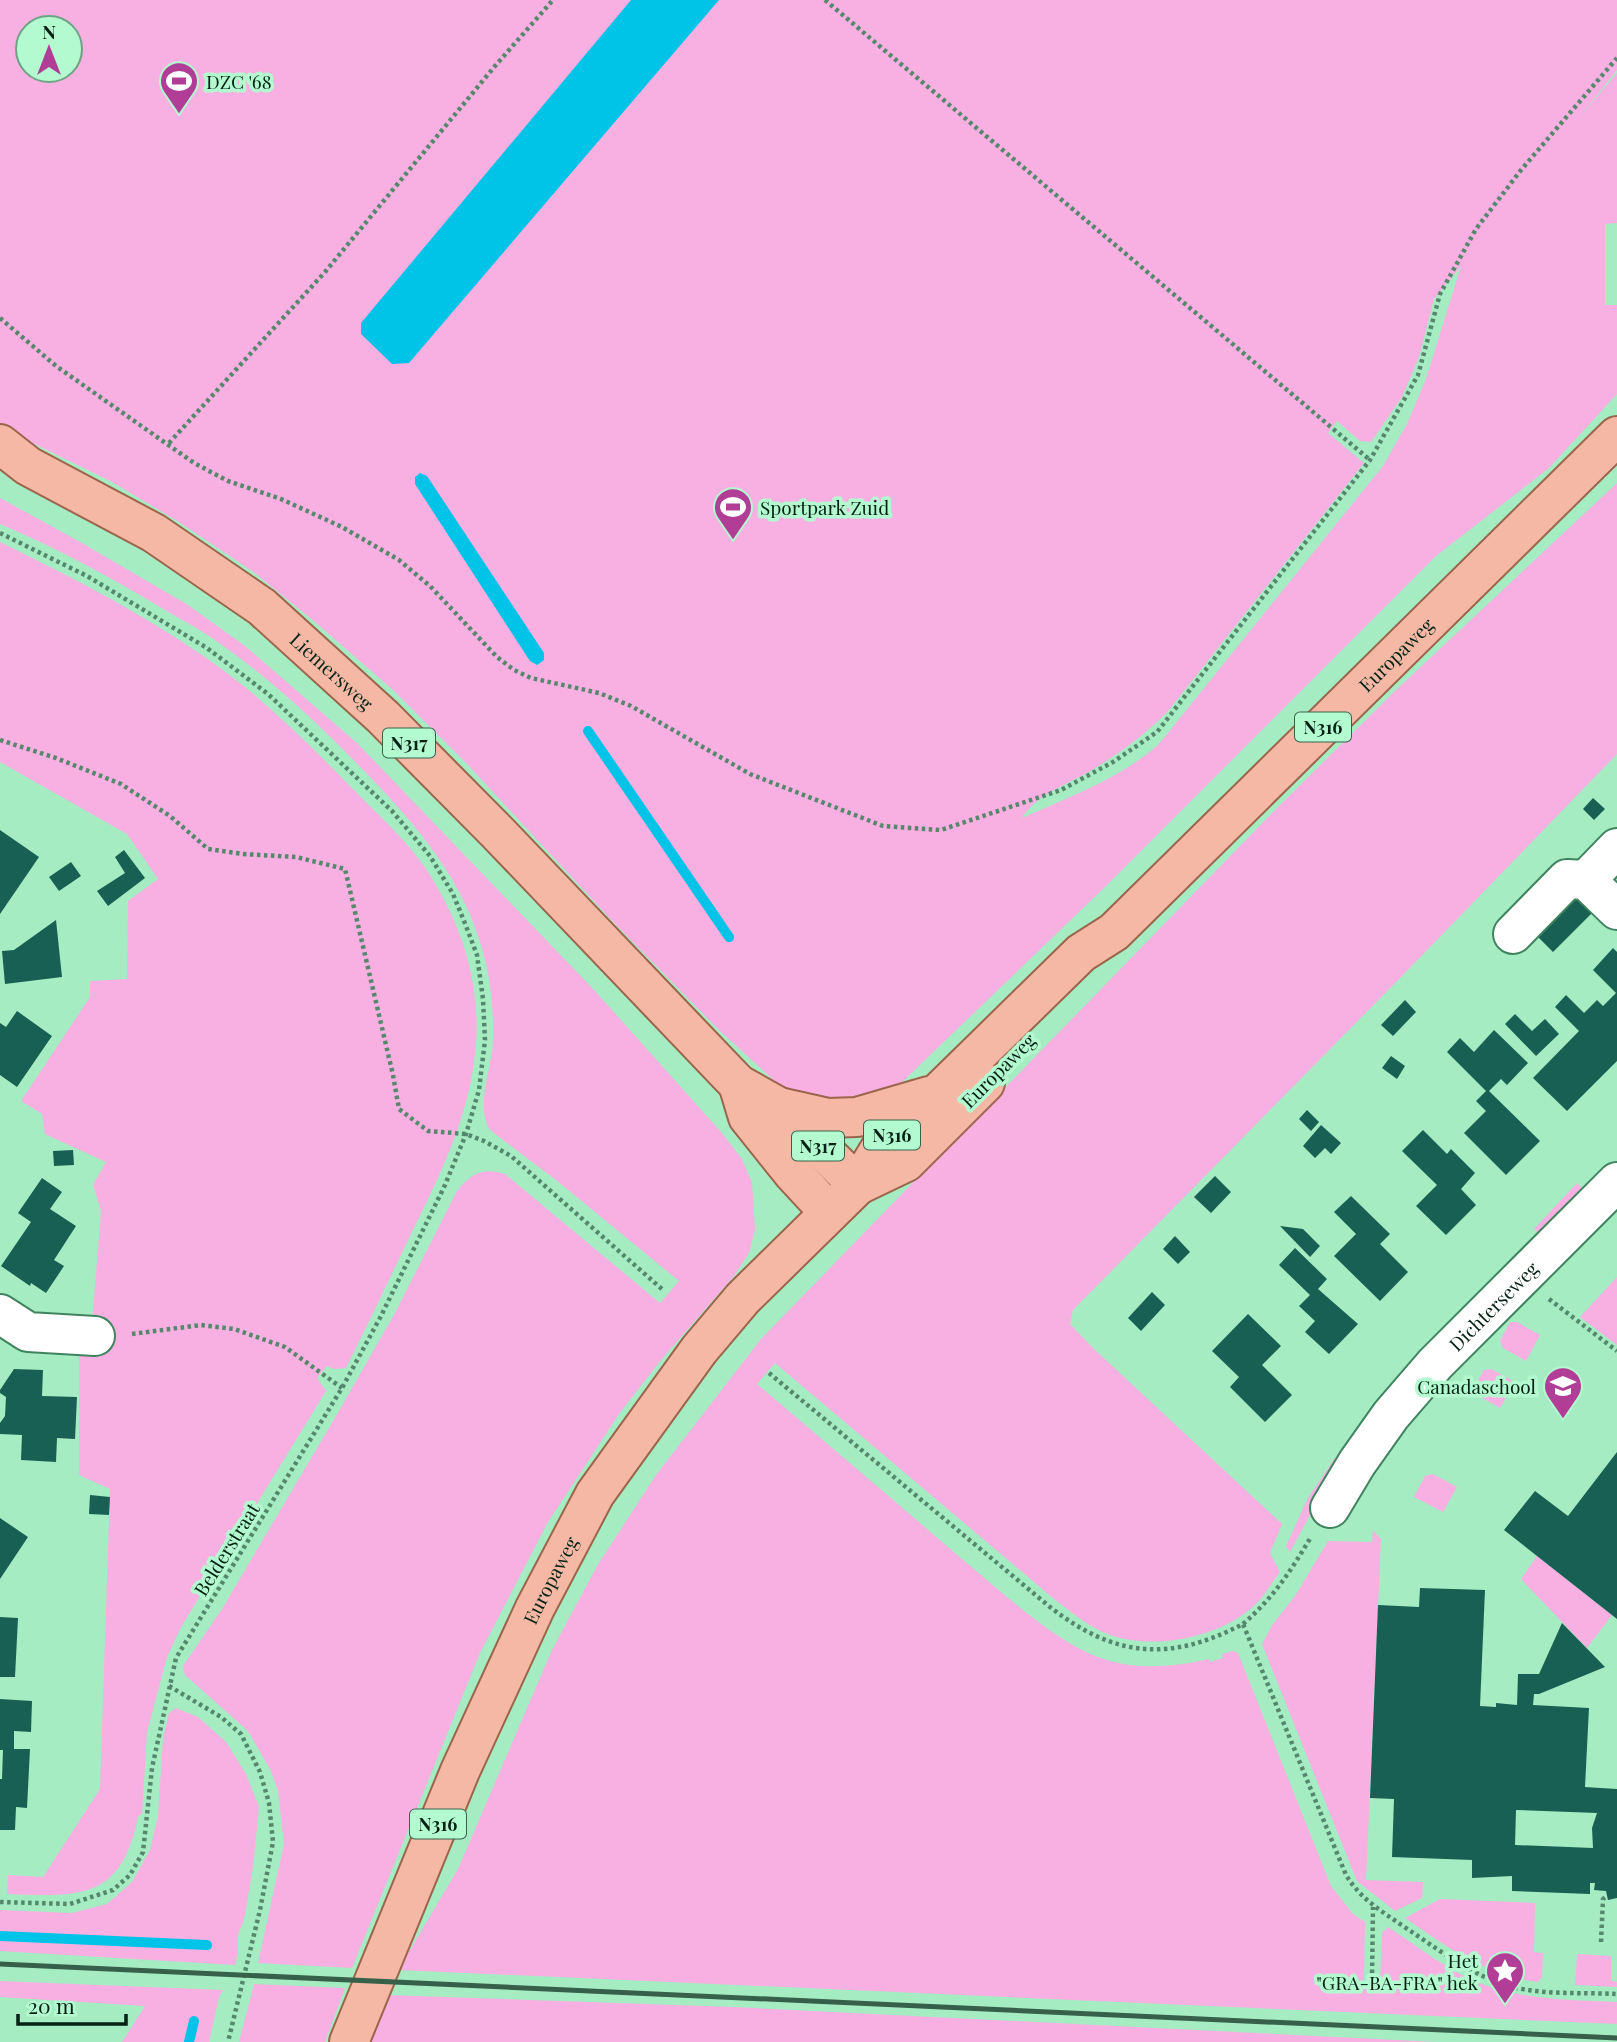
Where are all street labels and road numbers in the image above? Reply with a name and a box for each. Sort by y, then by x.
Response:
street label: Europaweg [1352,611,1439,697]
street label: Liemersweg [285,626,379,715]
road number: N316 [1295,712,1351,742]
road number: N317 [383,728,435,758]
street label: Europaweg [955,1027,1041,1113]
road number: N316 [864,1120,920,1150]
road number: N317 [792,1132,844,1161]
street label: Dichterseweg [1443,1255,1544,1356]
street label: Belderstraat [187,1497,265,1600]
street label: Europaweg [516,1532,584,1628]
road number: N316 [410,1810,466,1838]

